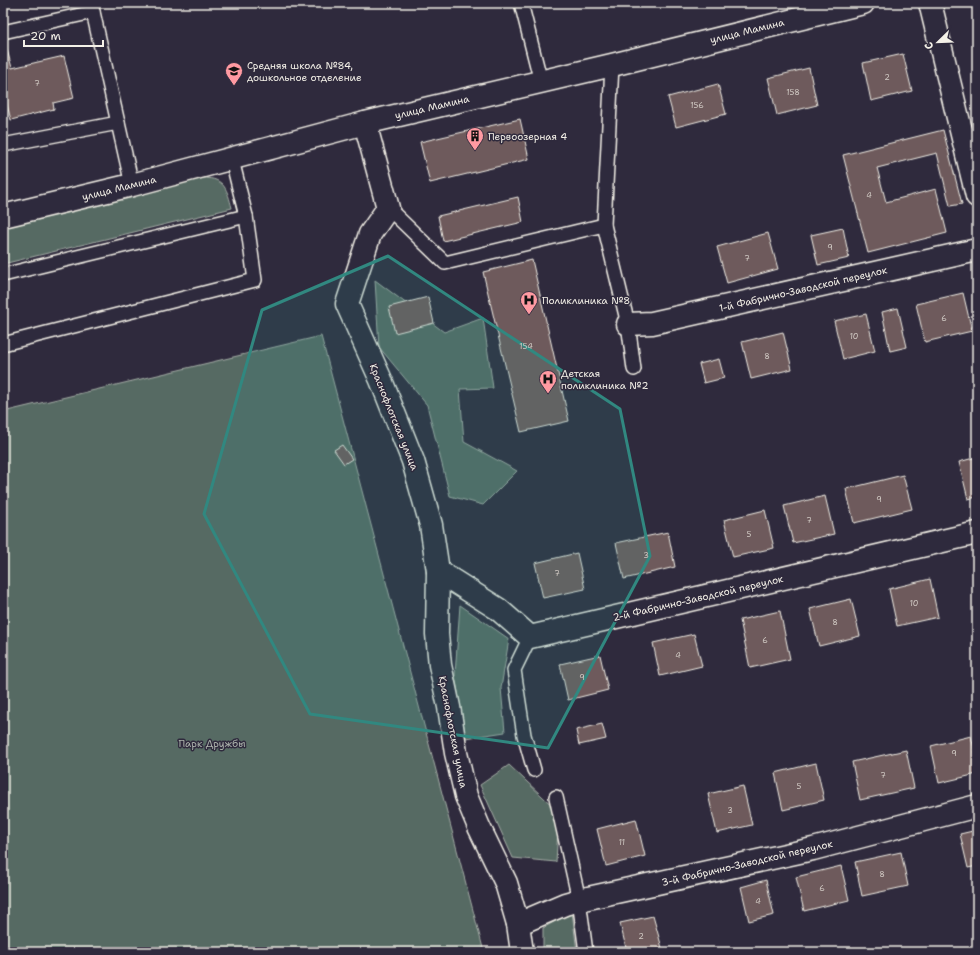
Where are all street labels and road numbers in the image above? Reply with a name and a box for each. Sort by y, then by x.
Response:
street label: улица Мамина [709,15,786,46]
street label: улица Мамина [394,92,471,122]
street label: улица Мамина [81,172,158,203]
street label: 1-й Фабрично-Заводской переулок [718,263,889,315]
street label: Краснофлотская улица [367,362,422,473]
street label: 2-й Фабрично-Заводской переулок [612,572,785,624]
street label: Краснофлотская улица [436,675,470,790]
street label: 3-й Фабрично-Заводской переулок [660,837,834,889]

